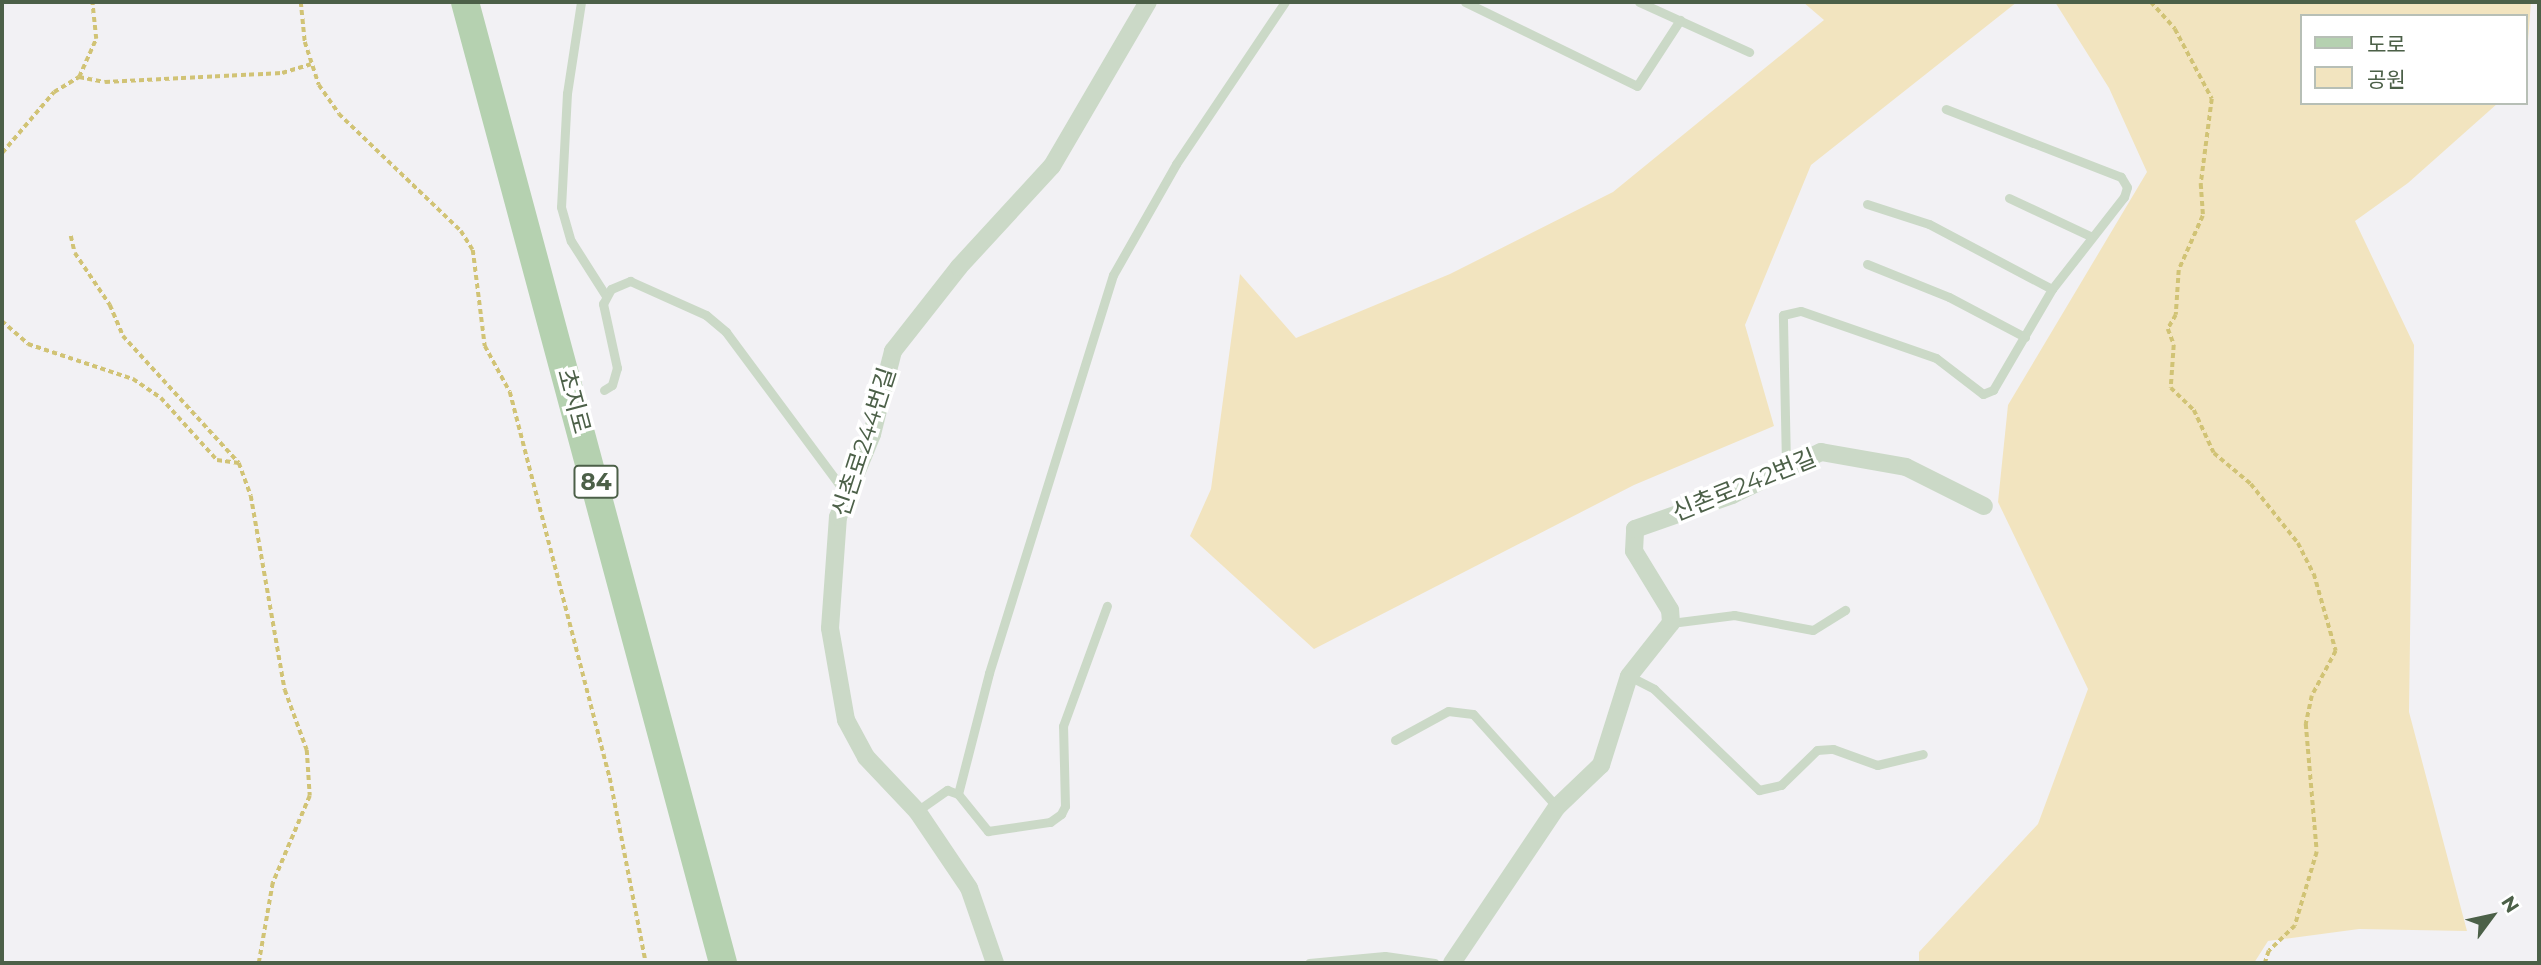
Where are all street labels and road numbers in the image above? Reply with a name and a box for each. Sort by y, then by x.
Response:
street label: 신촌로244번길 [826,364,902,520]
street label: 초지로 [552,365,596,437]
street label: 신촌로242번길 [1668,443,1820,527]
road number: 84 [573,462,619,502]

